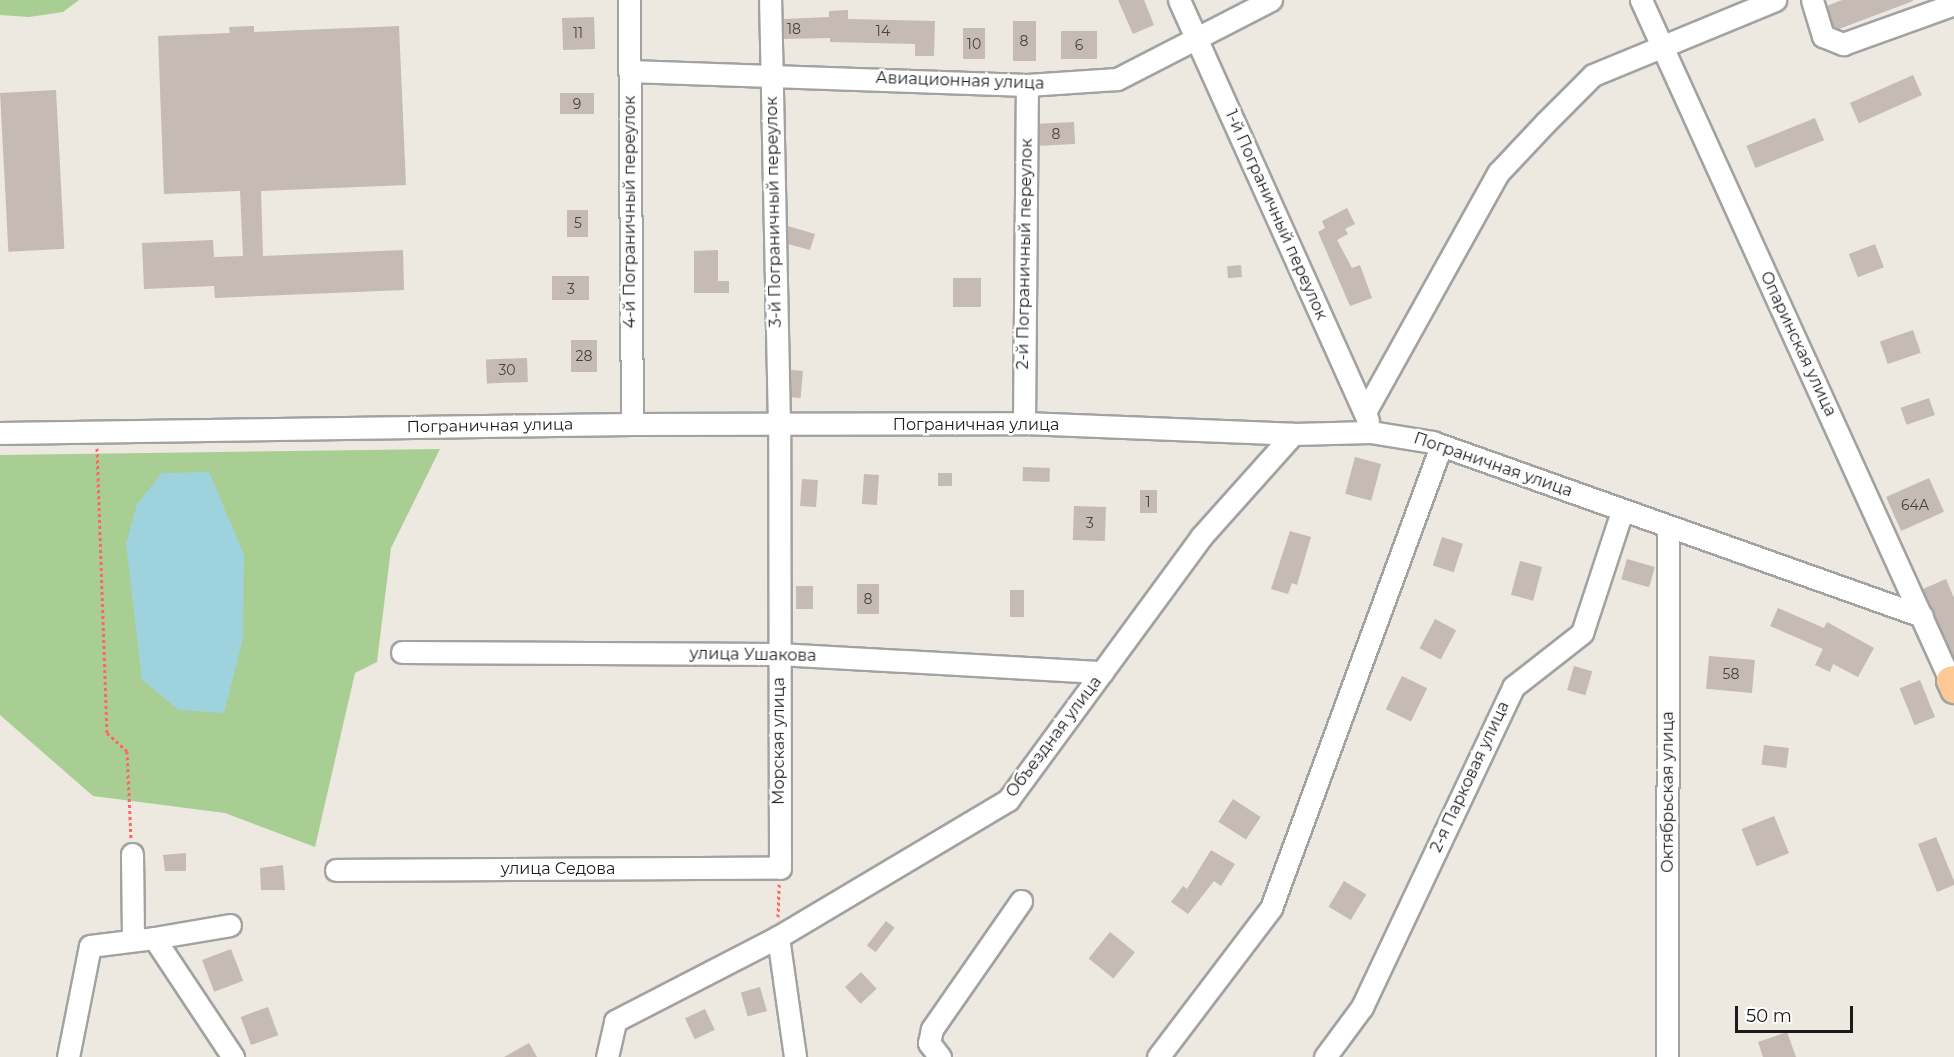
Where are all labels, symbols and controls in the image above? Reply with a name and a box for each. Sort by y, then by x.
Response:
house number: 18 [787,21,801,37]
house number: 14 [876,23,890,39]
house number: 11 [573,25,583,41]
house number: 8 [1020,33,1028,49]
house number: 10 [967,36,981,52]
house number: 6 [1075,37,1083,53]
street label: Авиационная улица [875,68,1045,94]
house number: 9 [573,96,581,112]
street label: 4-й Пограничный переулок [620,96,640,328]
street label: 3-й Пограничный переулок [762,96,786,328]
street label: 1-й Пограничный переулок [1221,107,1331,323]
house number: 8 [1052,126,1060,142]
street label: 2-й Пограничный переулок [1013,138,1037,370]
house number: 5 [574,215,582,231]
street label: Опаринская улица [1756,268,1840,420]
house number: 3 [567,281,575,297]
house number: 28 [576,348,592,364]
house number: 30 [498,362,516,378]
street label: Пограничная улица [407,415,573,437]
street label: Пограничная улица [893,415,1059,435]
street label: Пограничная улица [1411,429,1575,501]
house number: 1 [1145,494,1151,510]
house number: 64А [1901,497,1929,513]
house number: 3 [1086,515,1094,531]
house number: 8 [864,591,872,607]
street label: улица Ушакова [689,644,817,666]
house number: 58 [1723,666,1739,682]
street label: Объездная улица [1002,673,1106,801]
street label: Морская улица [769,677,789,805]
street label: 2-я Парковая улица [1427,699,1513,855]
street label: Октябрьская улица [1658,711,1678,873]
street label: улица Седова [501,859,615,879]
scale bar [1738,994,1856,1032]
text: 50 m [1746,1005,1792,1027]

